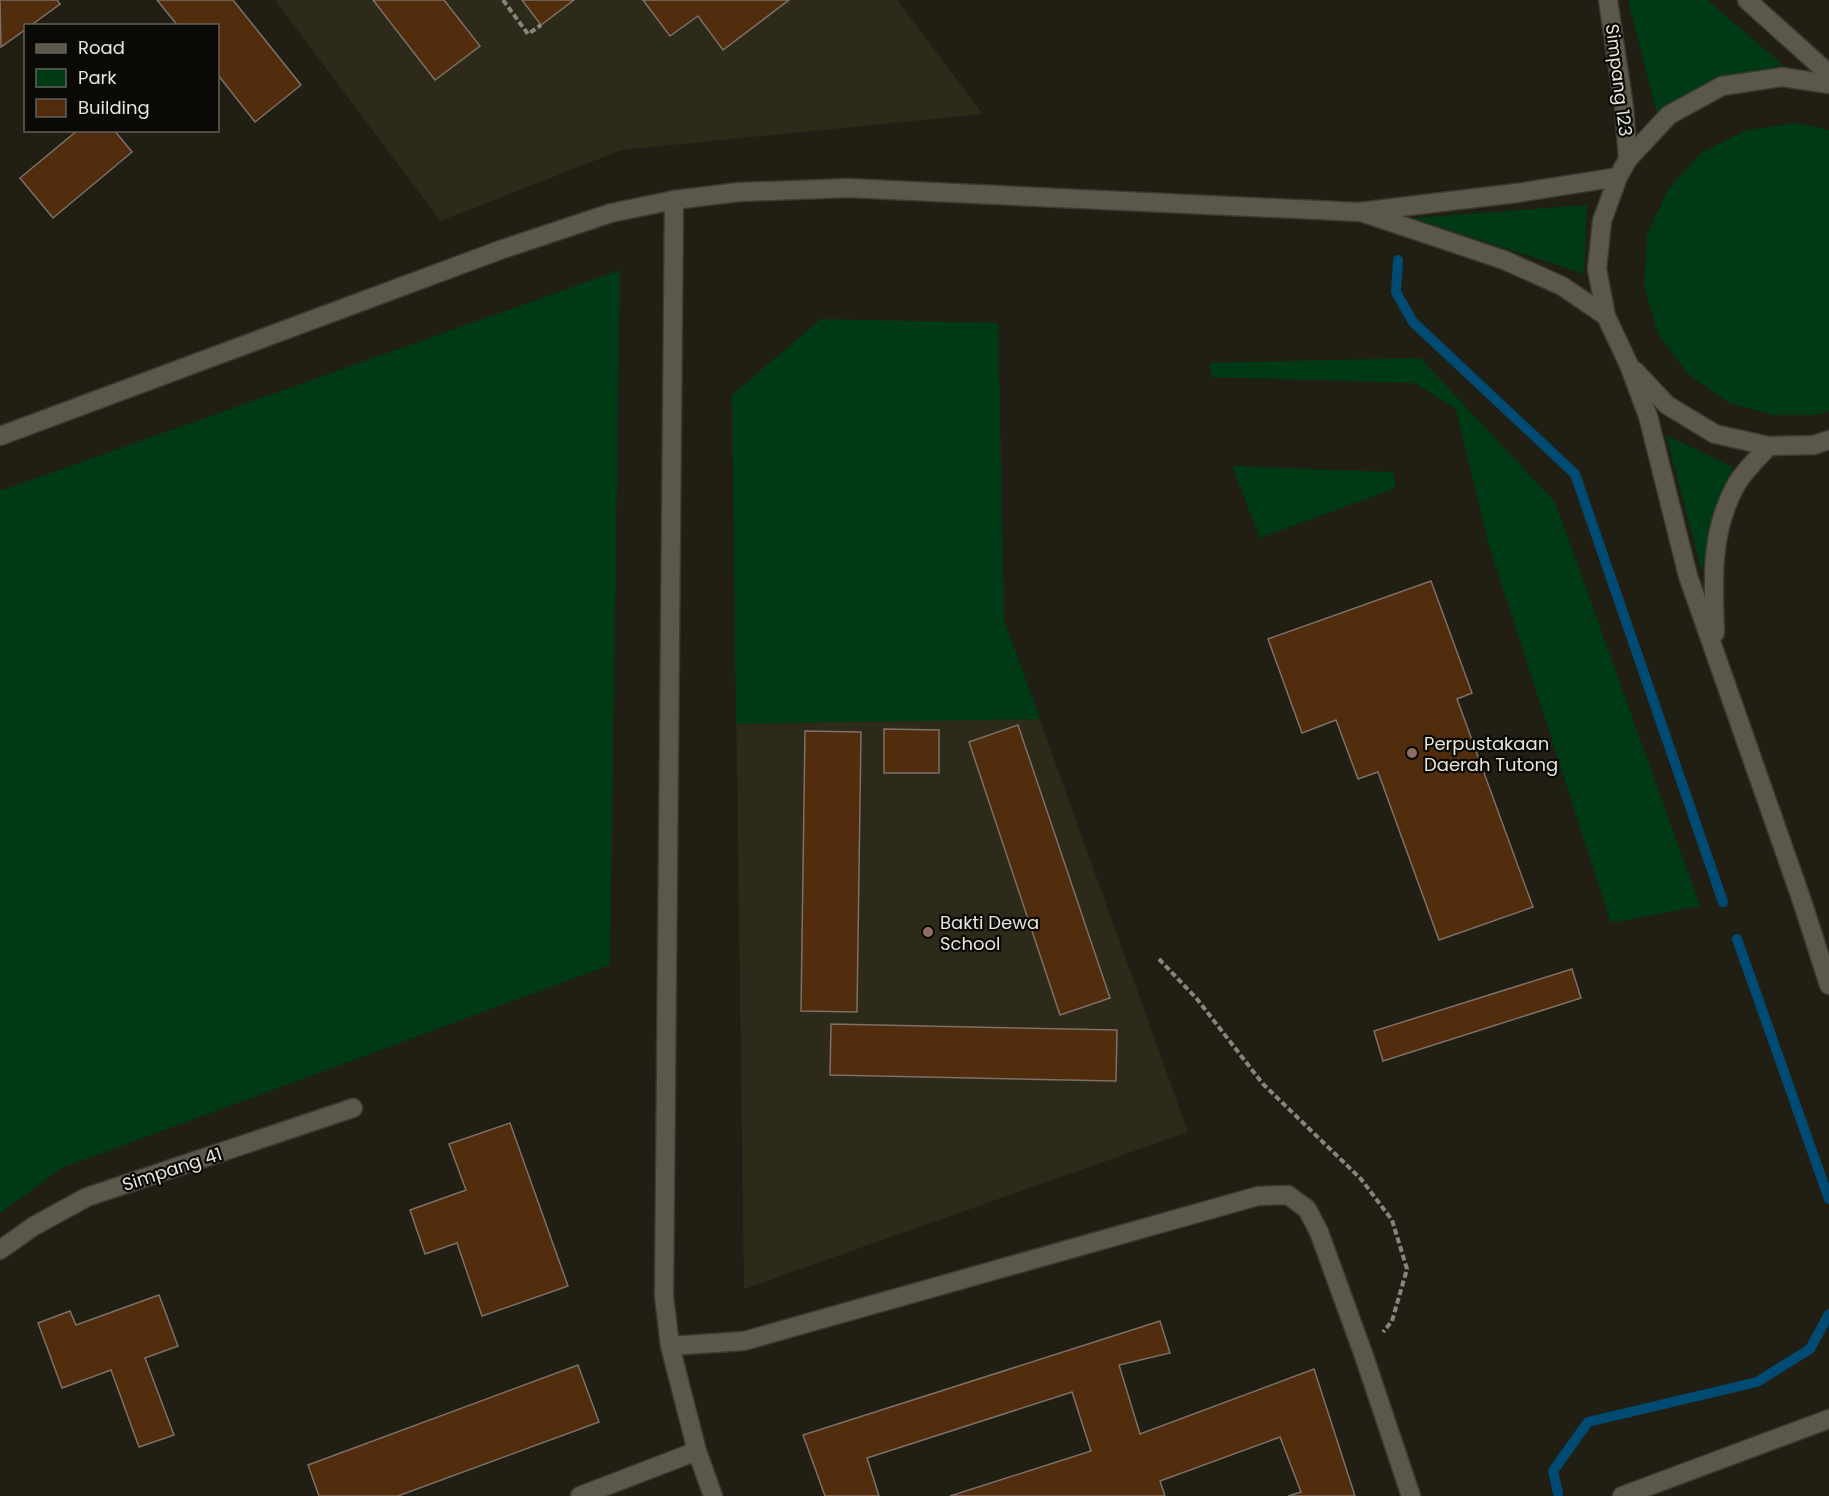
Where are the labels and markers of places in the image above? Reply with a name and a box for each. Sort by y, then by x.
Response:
place label: Perpustakaan Daerah Tutong [1424,731,1558,777]
marker: Perpustakaan Daerah Tutong [1405,746,1419,760]
place label: Bakti Dewa School [940,910,1039,956]
marker: Bakti Dewa School [921,925,935,939]

